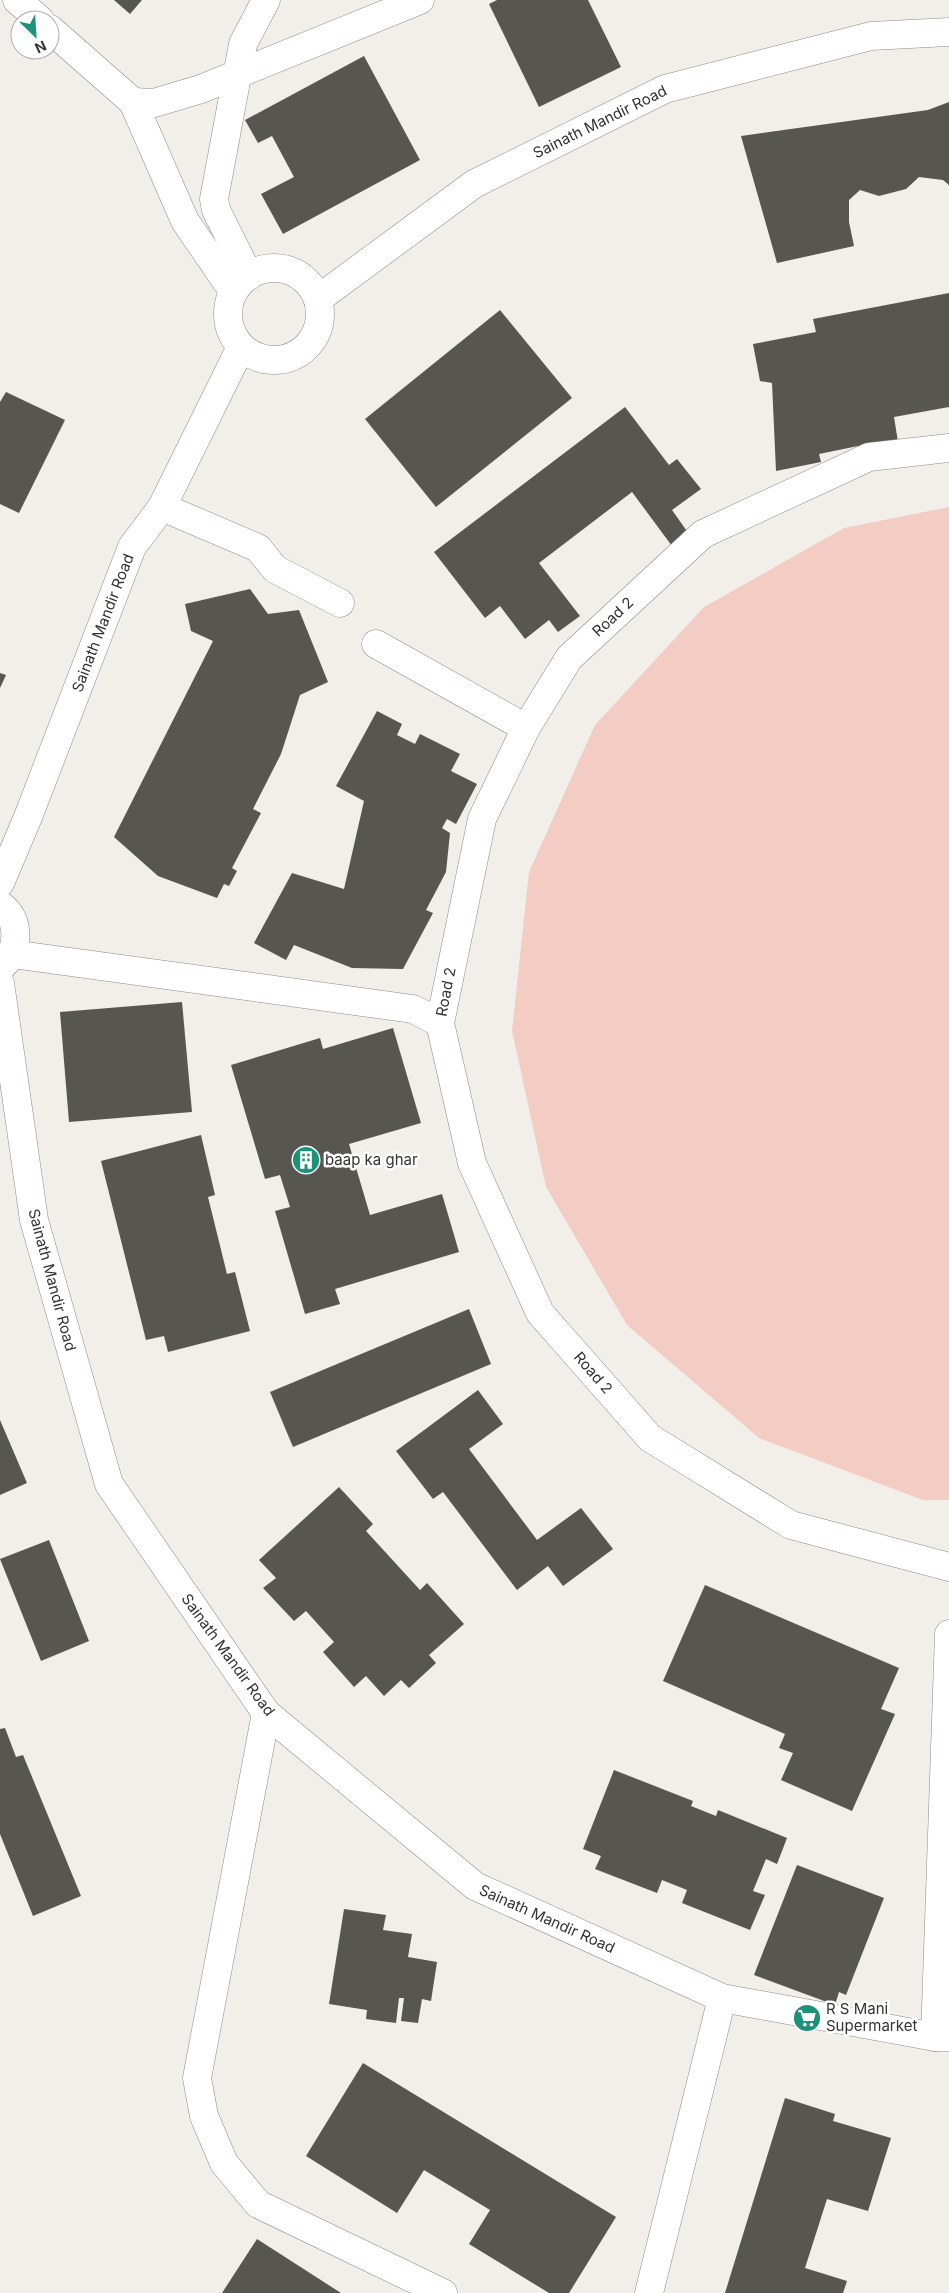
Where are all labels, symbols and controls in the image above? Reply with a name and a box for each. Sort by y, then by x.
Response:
north arrow [10,10,60,60]
text: N [32,37,49,57]
street label: Sainath Mandir Road [530,81,670,162]
street label: Sainath Mandir Road [67,551,138,695]
street label: Road 2 [588,593,637,640]
street label: Road 2 [431,966,460,1018]
building icon: baap ka ghar [291,1145,321,1175]
place label: baap ka ghar [325,1150,418,1169]
street label: Sainath Mandir Road [24,1207,81,1353]
street label: Road 2 [570,1348,617,1398]
street label: Sainath Mandir Road [178,1590,279,1720]
street label: Sainath Mandir Road [476,1880,618,1957]
place label: R S Mani Supermarket [826,1999,917,2035]
supermarket icon: R S Mani Supermarket [792,2003,822,2033]

